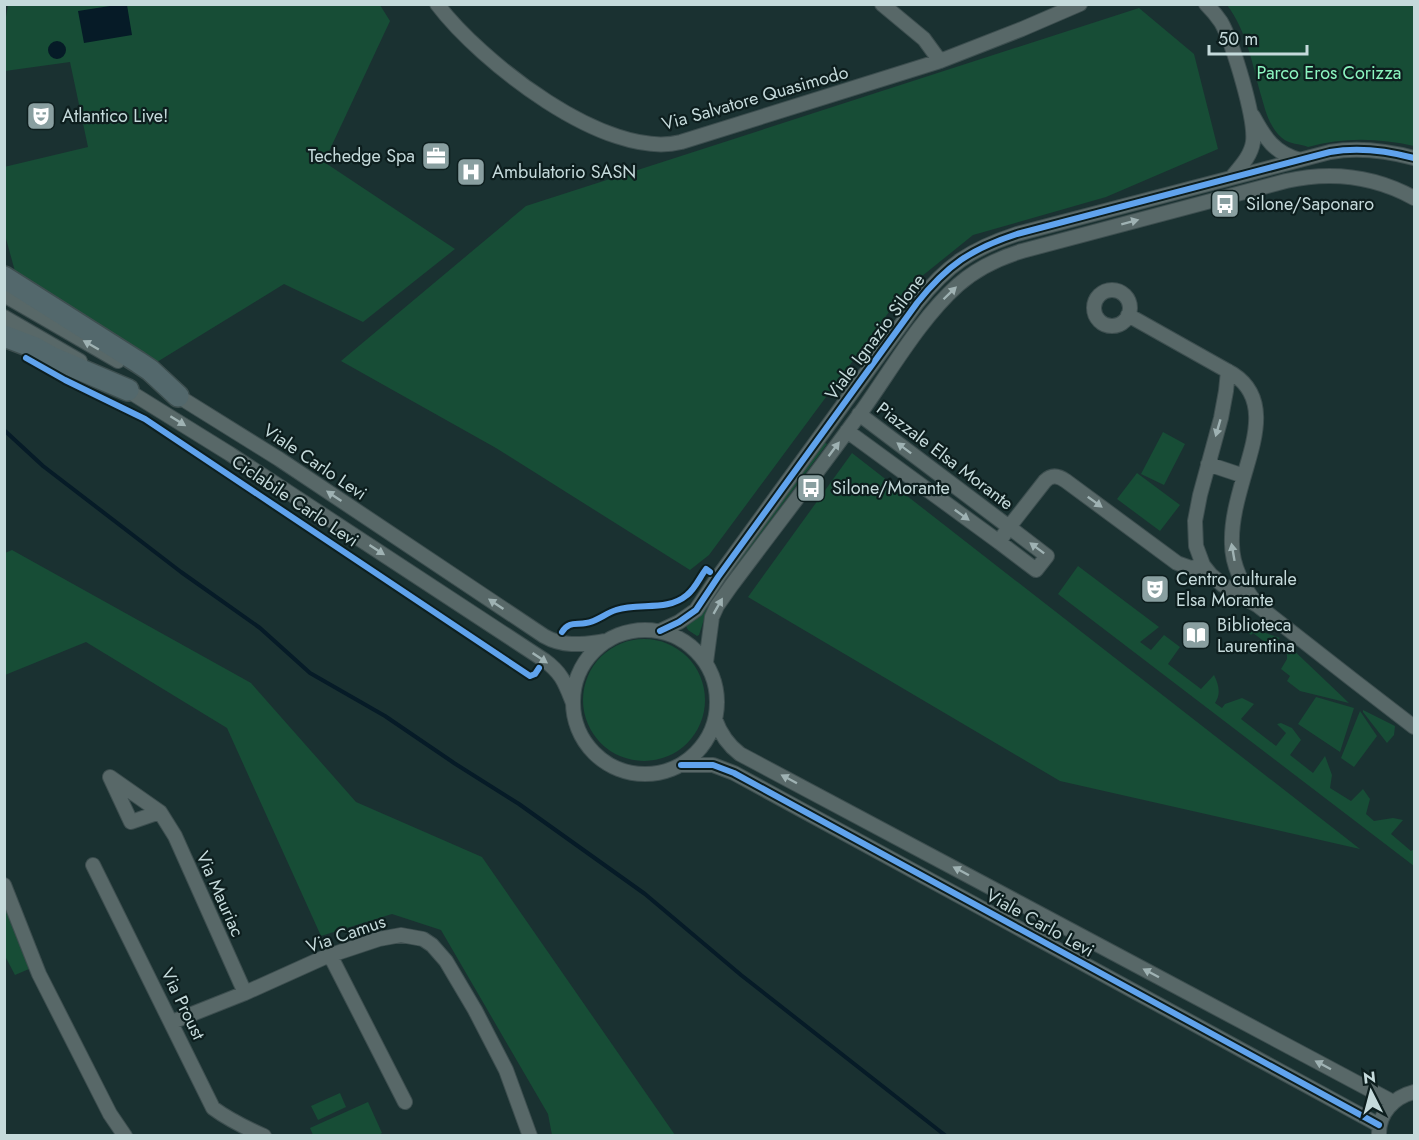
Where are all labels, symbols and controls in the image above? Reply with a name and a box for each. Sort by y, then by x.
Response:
scale bar [1209,18,1306,56]
text: 50 m [1218,26,1258,52]
street label: Via Salvatore Quasimodo [659,59,851,137]
park label: Parco Eros Corizza [1257,60,1401,86]
theatre icon: Atlantico Live! [25,100,57,132]
place label: Atlantico Live! [62,103,168,129]
office icon: Techedge Spa [420,140,452,172]
place label: Techedge Spa [308,143,415,169]
hospital icon: Ambulatorio SASN [455,156,487,188]
place label: Ambulatorio SASN [492,159,636,185]
bus stop icon: Silone/Saponaro [1209,188,1241,220]
place label: Silone/Saponaro [1246,191,1374,217]
one-way arrow [1120,217,1139,227]
street label: Viale Ignazio Silone [819,268,931,406]
one-way arrow [943,286,957,300]
one-way arrow [83,340,99,351]
street label: Piazzale Elsa Morante [871,396,1019,516]
one-way arrow [170,416,186,427]
street label: Viale Carlo Levi [258,418,372,506]
one-way arrow [1213,419,1222,437]
one-way arrow [827,441,839,456]
one-way arrow [896,442,912,454]
street label: Ciclabile Carlo Levi [226,449,364,553]
bus stop icon: Silone/Morante [795,472,827,504]
place label: Silone/Morante [832,475,950,501]
one-way arrow [327,490,343,502]
one-way arrow [1086,496,1102,508]
one-way arrow [954,509,970,521]
one-way arrow [1029,543,1044,555]
one-way arrow [1229,543,1238,562]
one-way arrow [368,545,385,556]
place label: Centro culturale Elsa Morante [1176,566,1297,613]
theatre icon: Centro culturale Elsa Morante [1139,573,1171,605]
one-way arrow [713,598,724,614]
one-way arrow [488,599,505,610]
place label: Biblioteca Laurentina [1217,612,1295,659]
library icon: Biblioteca Laurentina [1180,619,1212,651]
one-way arrow [531,652,548,663]
one-way arrow [780,774,797,784]
street label: Via Mauriac [190,847,250,941]
one-way arrow [952,866,969,876]
street label: Viale Carlo Levi [981,882,1099,964]
street label: Via Camus [303,908,389,960]
street label: Via Proust [154,964,212,1045]
one-way arrow [1143,968,1160,978]
one-way arrow [1315,1060,1332,1070]
north arrow [1341,1062,1401,1122]
text: N [1362,1065,1377,1090]

